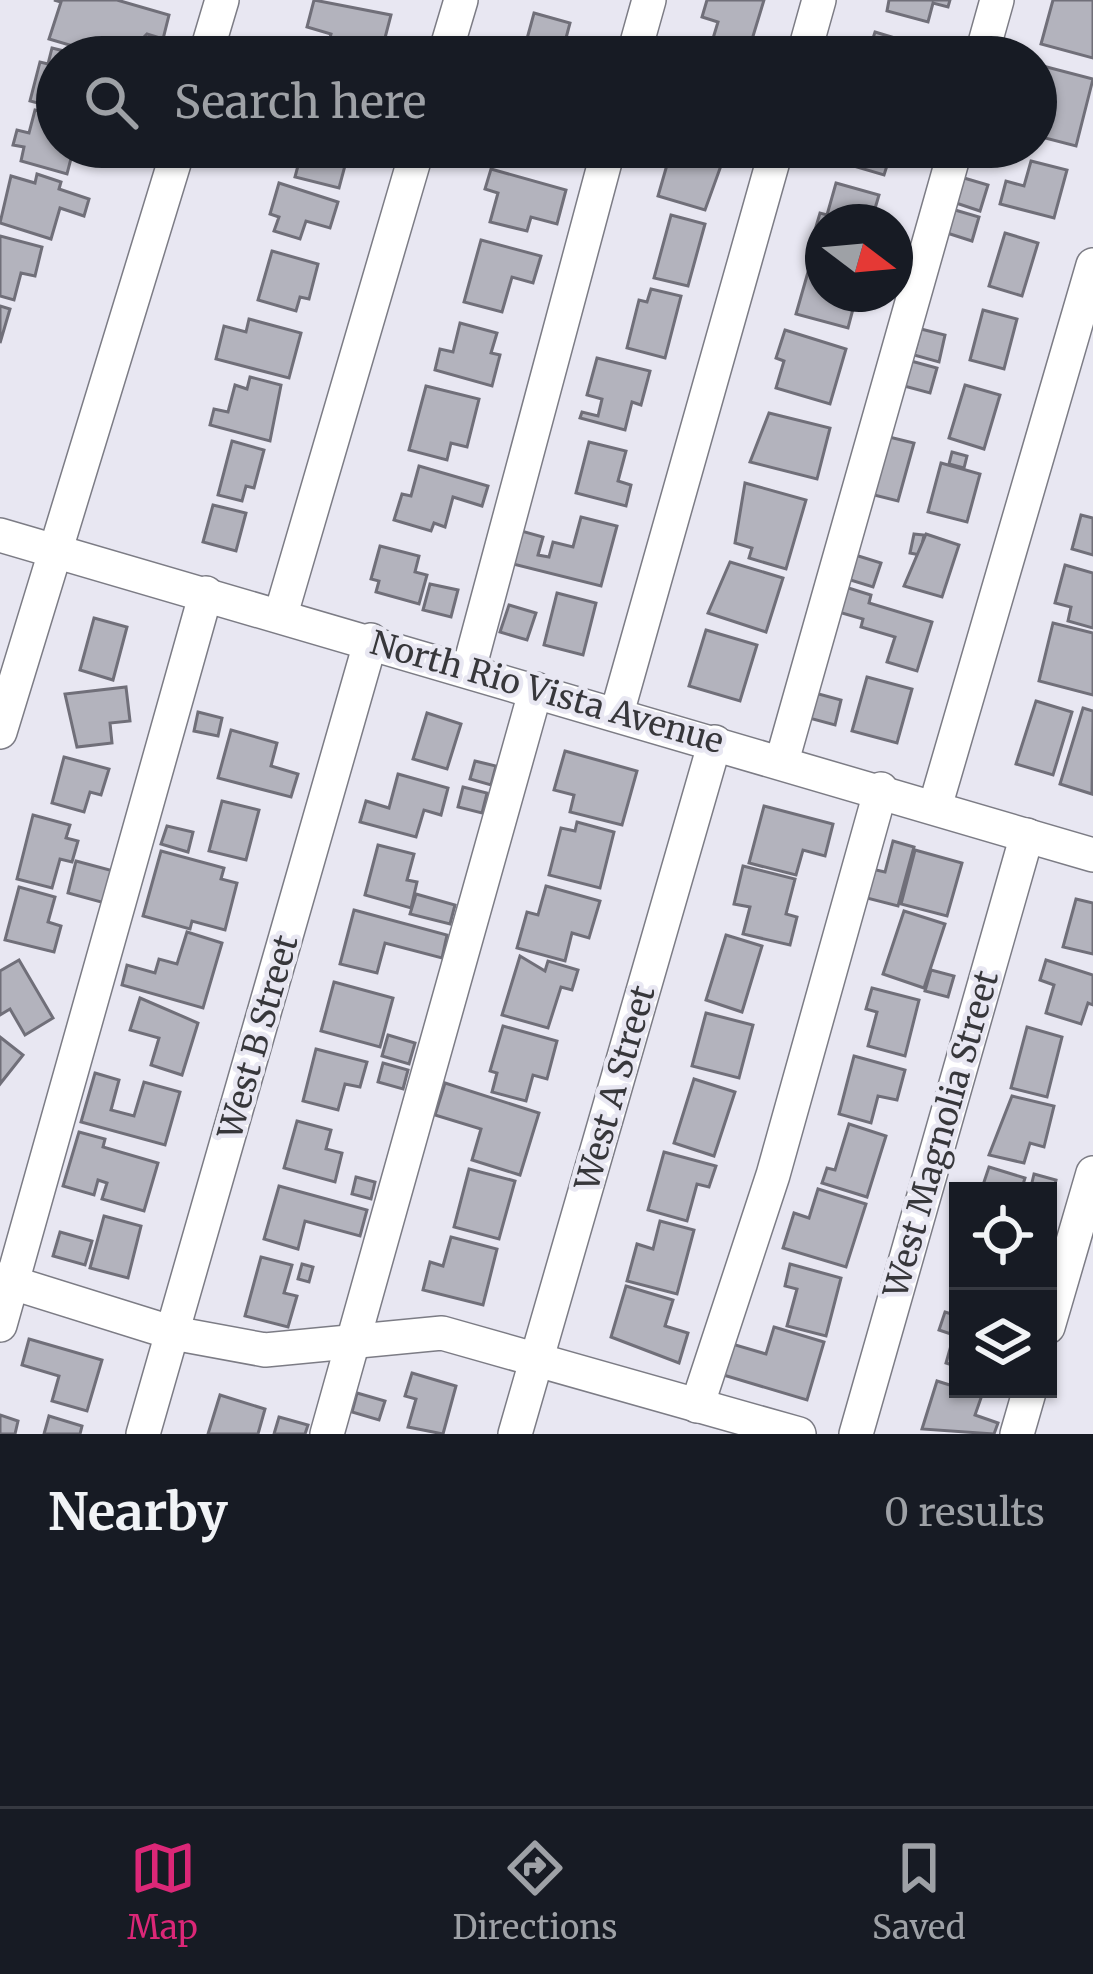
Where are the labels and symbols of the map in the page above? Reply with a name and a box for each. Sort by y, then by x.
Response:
north arrow [805,204,913,312]
street label: North Rio Vista Avenue [366,622,728,762]
street label: West B Street [209,930,307,1145]
street label: West Magnolia Street [874,966,1007,1303]
street label: West A Street [566,981,664,1196]

